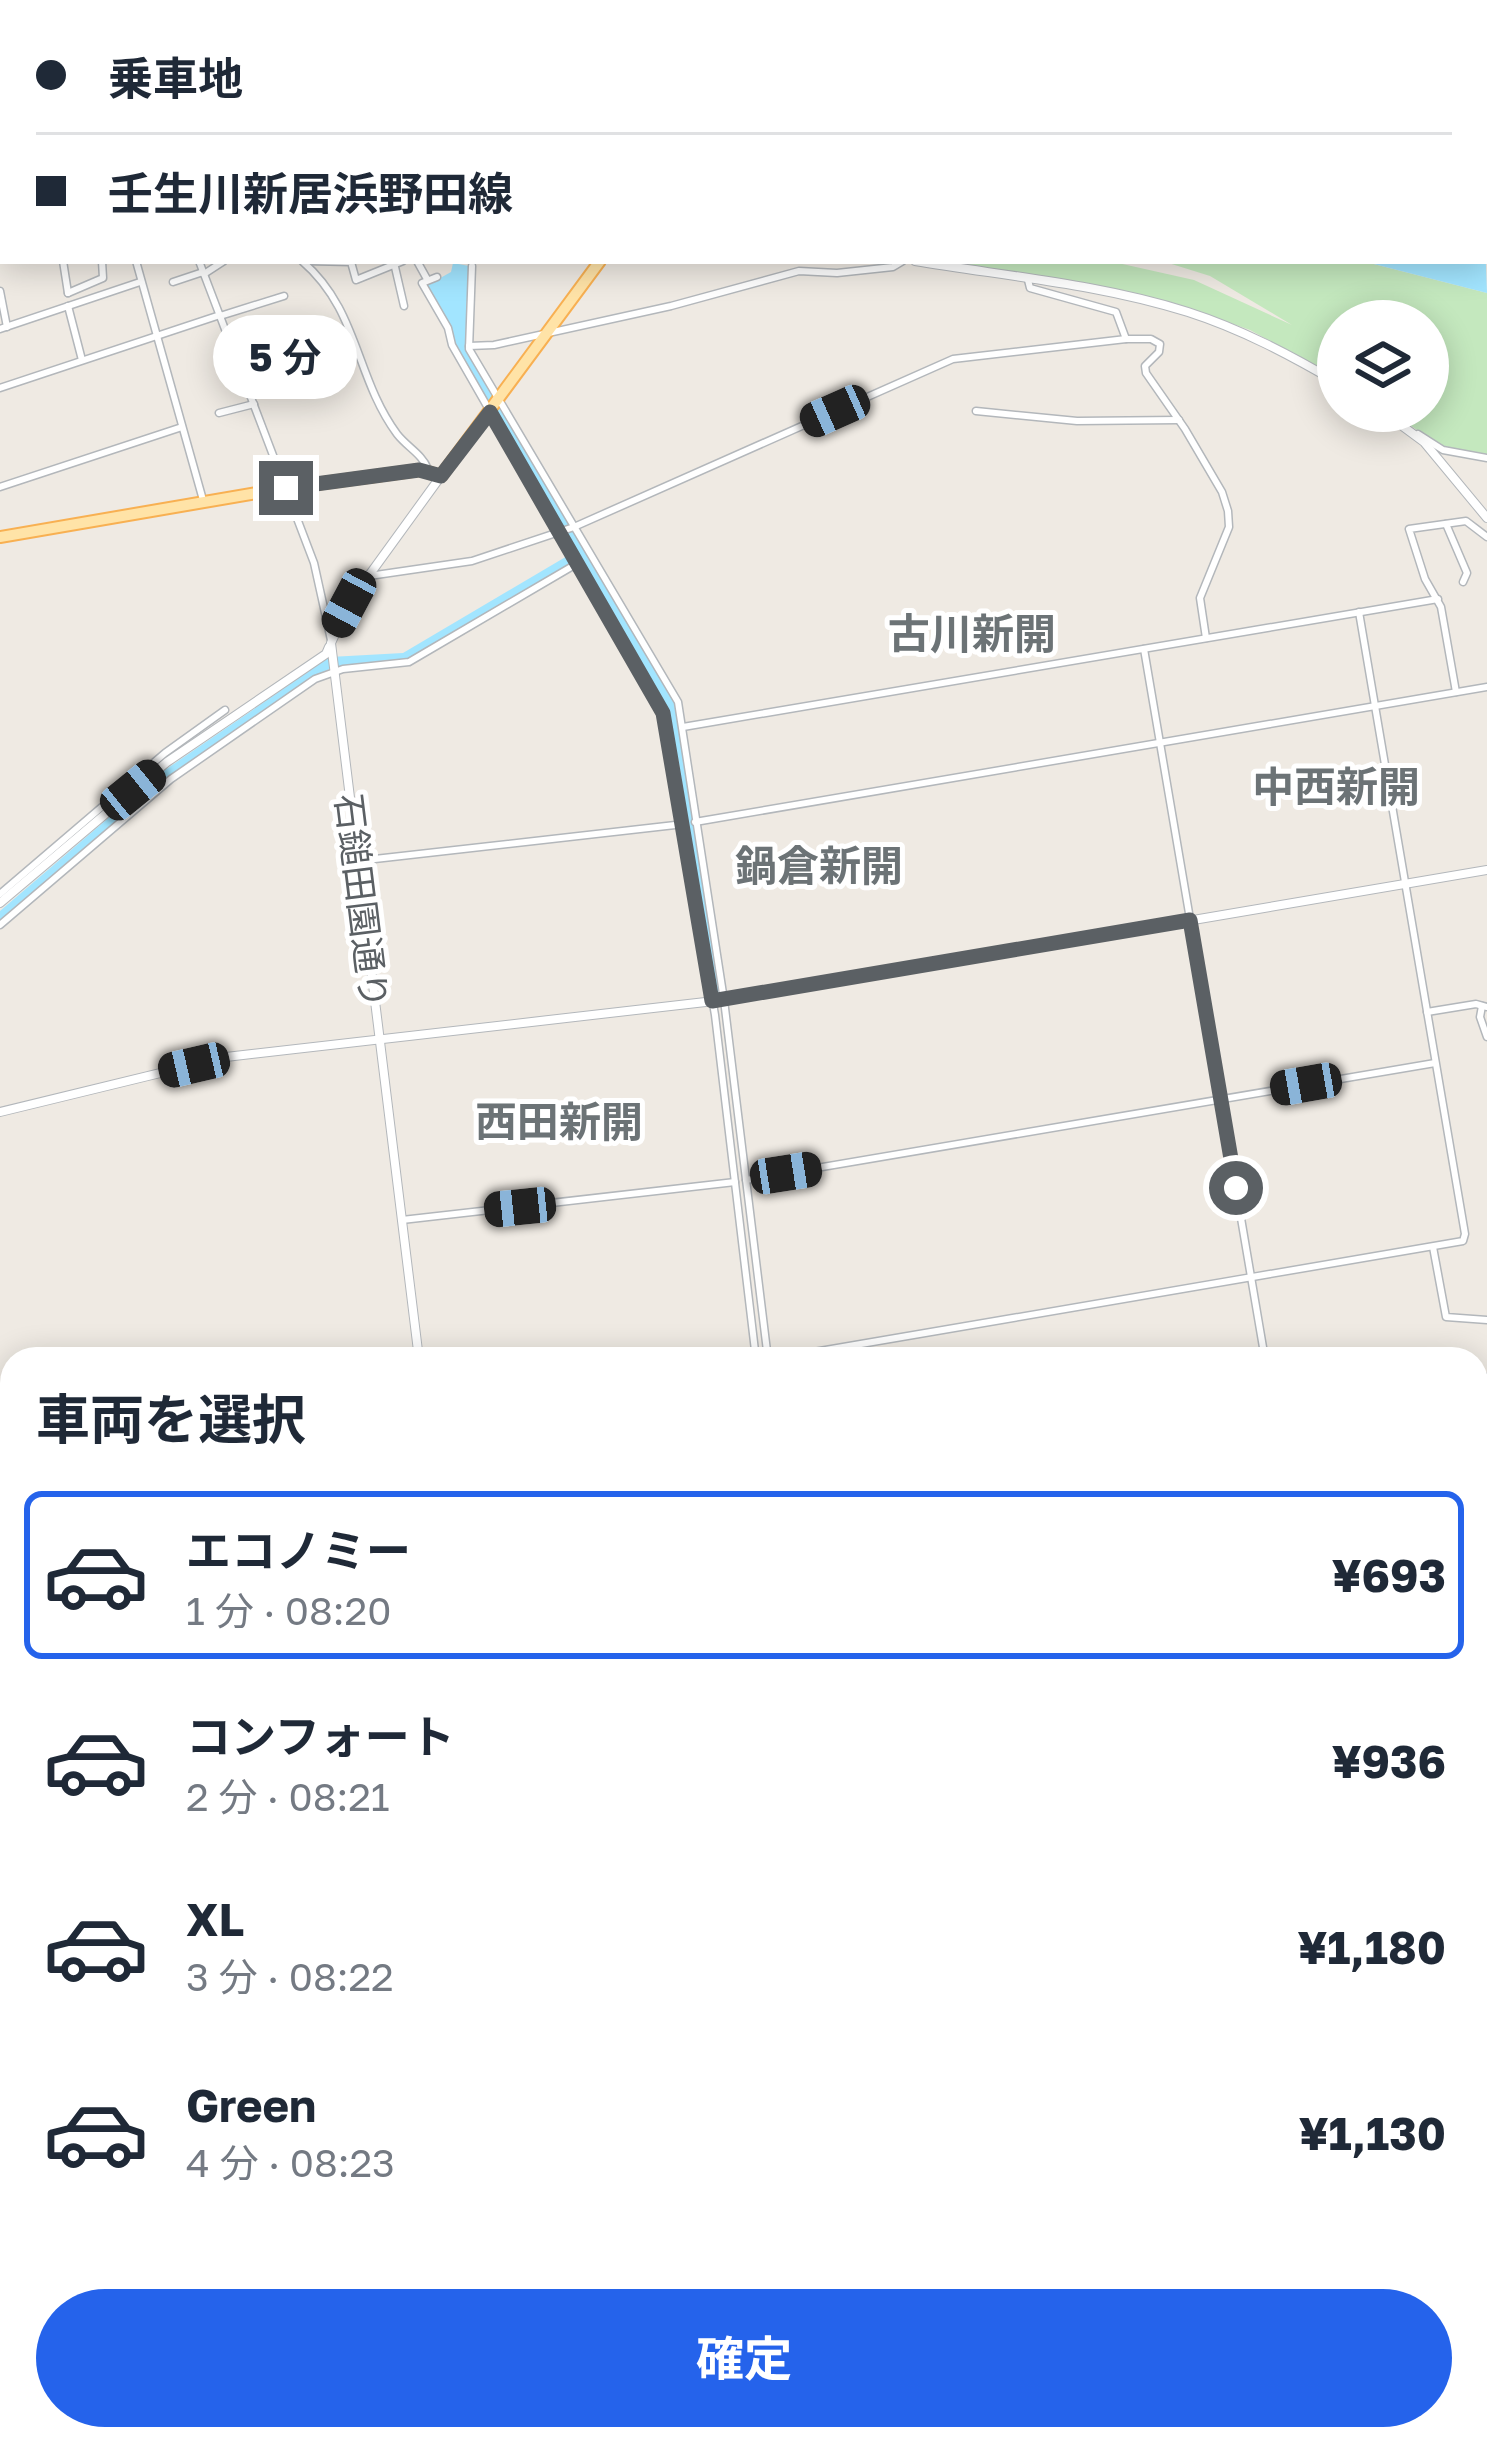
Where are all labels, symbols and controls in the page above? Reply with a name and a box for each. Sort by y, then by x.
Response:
text: 乗車地 [108,51,243,105]
text: 壬生川新居浜野田線 [108,166,513,220]
map controls [1317,300,1449,432]
button: layers [1317,300,1449,432]
callout: 5 分 [214,314,358,398]
text: 5 分 [249,333,321,380]
car [795,380,875,442]
route end [259,461,313,515]
car [316,563,382,643]
district label: 古川新開 [888,608,1056,658]
car [94,753,172,827]
district label: 中西新開 [1252,761,1420,811]
street label: 石鎚田園通り [327,791,397,1011]
district label: 鍋倉新開 [735,840,903,890]
car [155,1039,233,1091]
car [1267,1060,1345,1108]
district label: 西田新開 [475,1096,643,1146]
car [748,1150,824,1196]
route start [1209,1161,1263,1215]
car [482,1185,558,1229]
text: 車両を選択 [36,1386,306,1451]
icon: car [42,1521,150,1629]
text: エコノミー [186,1523,411,1577]
text: ¥693 [1332,1548,1446,1602]
text: 1 分 · 08:20 [186,1587,391,1634]
icon: car [42,1707,150,1815]
text: コンフォート [186,1709,455,1763]
text: ¥936 [1332,1734,1446,1788]
text: 2 分 · 08:21 [186,1773,390,1820]
text: XL [186,1892,244,1946]
icon: car [42,1893,150,2001]
text: ¥1,180 [1297,1920,1446,1974]
text: 3 分 · 08:22 [186,1953,394,2000]
text: Green [186,2078,316,2132]
icon: car [42,2079,150,2187]
text: ¥1,130 [1299,2106,1446,2160]
text: 4 分 · 08:23 [186,2139,395,2186]
button: 確定 [36,2289,1452,2427]

